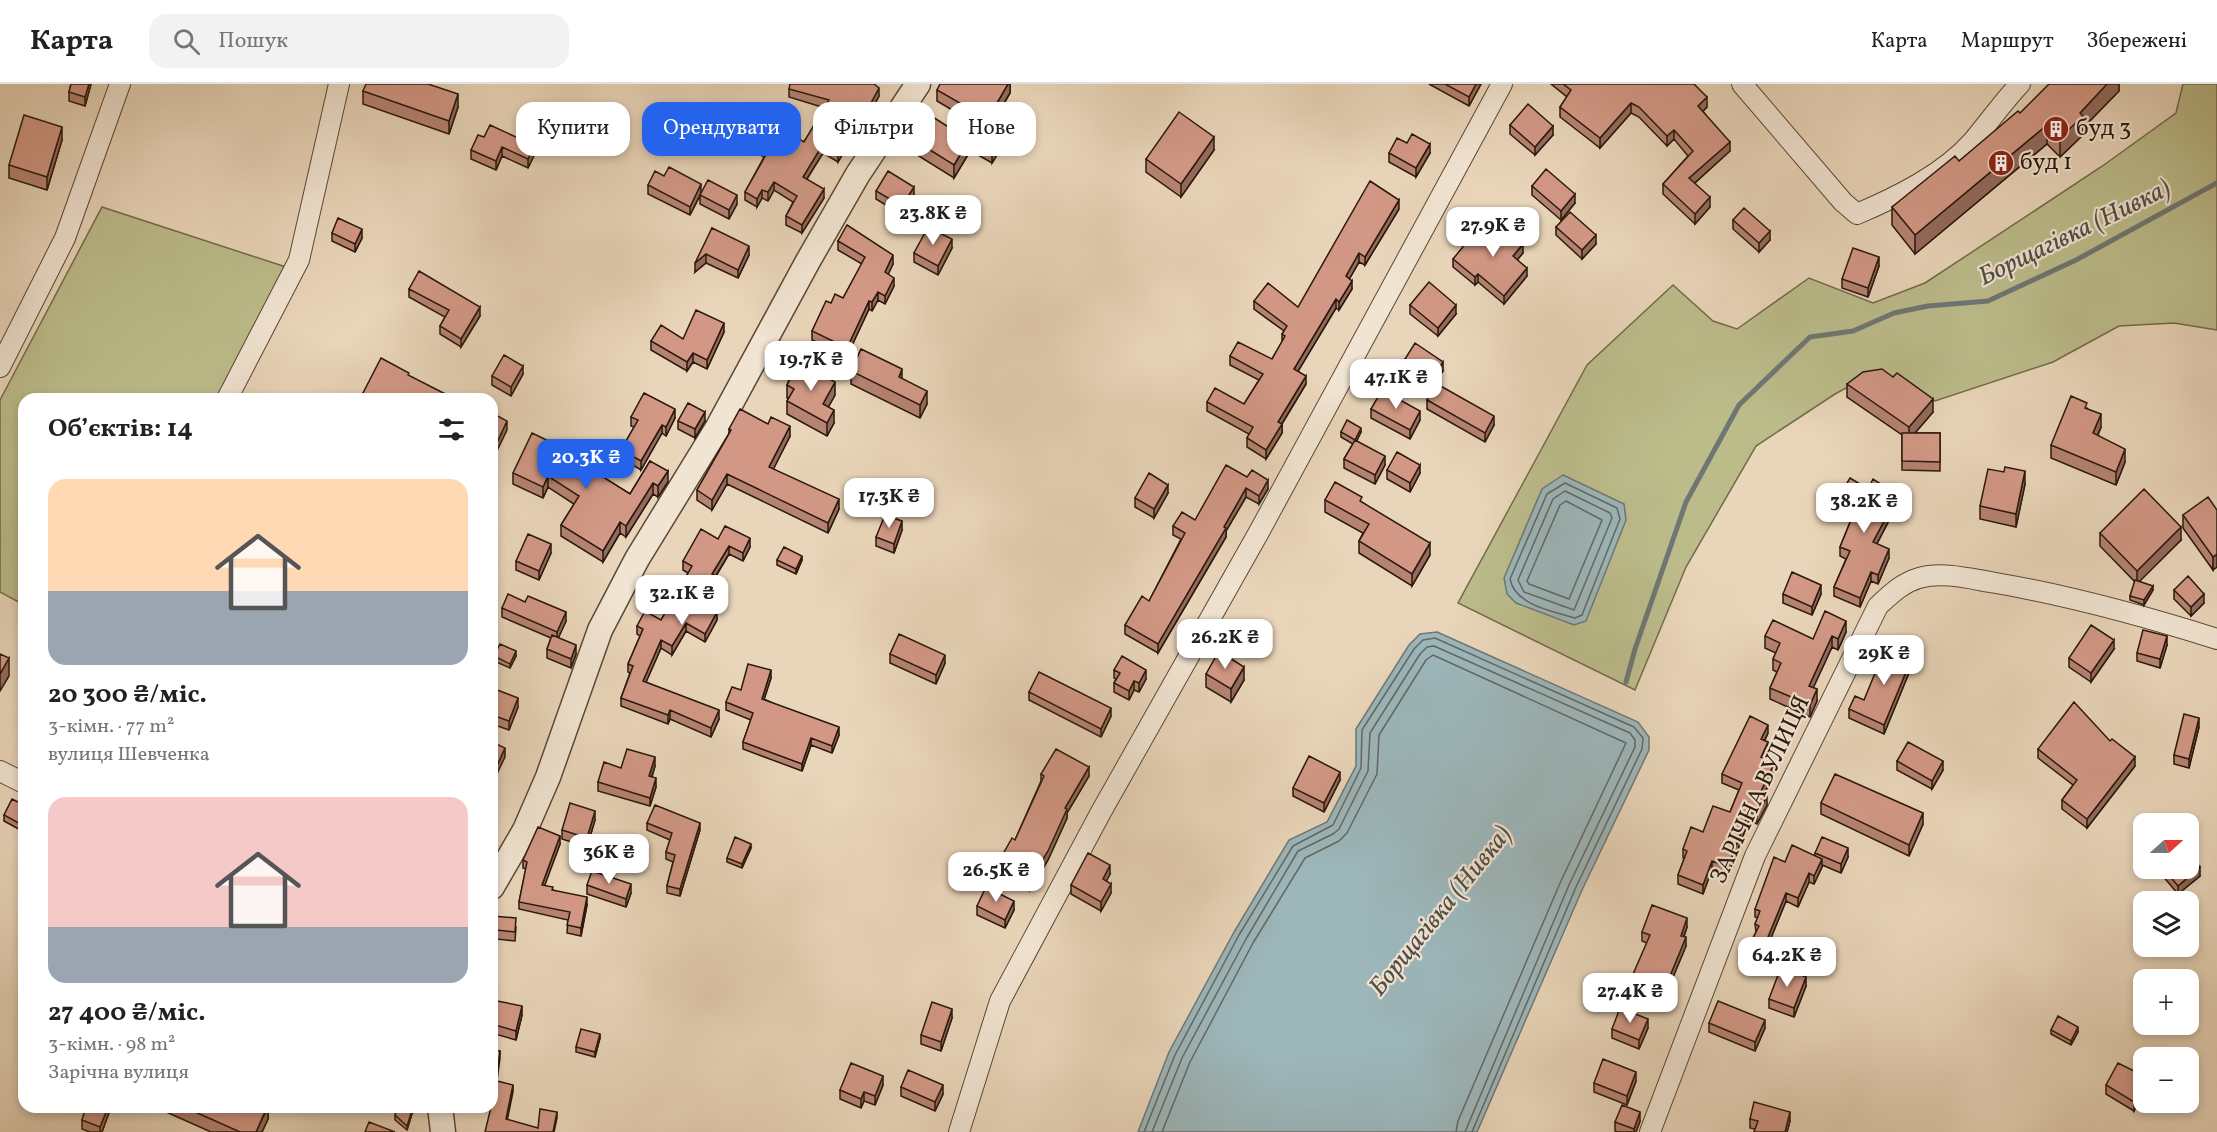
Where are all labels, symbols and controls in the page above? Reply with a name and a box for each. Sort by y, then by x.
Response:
search box [149,14,569,68]
text: Карта [30,22,113,61]
icon: search [170,25,203,58]
text: Пошук [218,26,288,57]
text: Карта [1871,27,1928,56]
text: Маршрут [1961,27,2054,56]
text: Збережені [2087,27,2187,56]
chip: Купити [516,102,630,156]
chip: Орендувати [642,102,801,156]
chip: Фільтри [813,102,935,156]
chip: Нове [947,102,1036,156]
place label: буд 3 [2076,112,2131,146]
building icon: буд 3 [2041,114,2071,144]
place label: буд 1 [2020,146,2072,180]
building icon: буд 1 [1986,148,2016,178]
water label: Борщагівка (Нивка) [1973,171,2177,295]
pin: 23.8K ₴ [878,195,988,246]
text: 23.8K ₴ [899,200,967,228]
pin: 27.9K ₴ [1438,207,1548,258]
text: 27.9K ₴ [1460,212,1526,240]
pin: 19.7K ₴ [756,341,866,392]
text: 19.7K ₴ [779,346,843,374]
pin: 47.1K ₴ [1341,359,1451,410]
text: 47.1K ₴ [1364,364,1428,392]
text: Об’єктів: 14 [48,411,193,447]
icon: filters [435,413,468,446]
pin: 20.3K ₴ [531,439,641,490]
text: 20.3K ₴ [551,444,621,472]
pin: 17.3K ₴ [834,478,944,529]
text: 17.3K ₴ [858,483,920,511]
pin: 38.2K ₴ [1809,483,1919,534]
text: 38.2K ₴ [1830,488,1898,516]
icon: home [204,518,312,626]
pin: 32.1K ₴ [627,575,737,626]
text: 32.1K ₴ [649,580,715,608]
pin: 26.2K ₴ [1170,619,1280,670]
text: 26.2K ₴ [1191,624,1259,652]
pin: 29K ₴ [1842,635,1926,686]
text: 29K ₴ [1858,640,1910,668]
text: 20 300 ₴/міс. [48,677,207,713]
street label: ЗАРІЧНА ВУЛИЦЯ [1702,690,1820,890]
text: 3-кімн. · 77 m² [48,713,174,741]
text: вулиця Шевченка [48,741,210,769]
north arrow [2133,813,2199,879]
map controls [2133,813,2199,1113]
water label: Борщагівка (Нивка) [1361,818,1521,1004]
pin: 36K ₴ [567,834,651,885]
icon: home [204,836,312,944]
text: 36K ₴ [583,839,635,867]
pin: 26.5K ₴ [941,852,1051,903]
text: 26.5K ₴ [962,857,1030,885]
button: layers [2133,891,2199,957]
pin: 64.2K ₴ [1732,937,1842,988]
text: 64.2K ₴ [1752,942,1822,970]
button: + [2133,969,2199,1035]
pin: 27.4K ₴ [1575,973,1685,1024]
text: 27.4K ₴ [1597,978,1663,1006]
text: 27 400 ₴/міс. [48,995,206,1031]
text: 3-кімн. · 98 m² [48,1031,175,1059]
button: − [2133,1047,2199,1113]
text: Зарічна вулиця [48,1059,189,1087]

